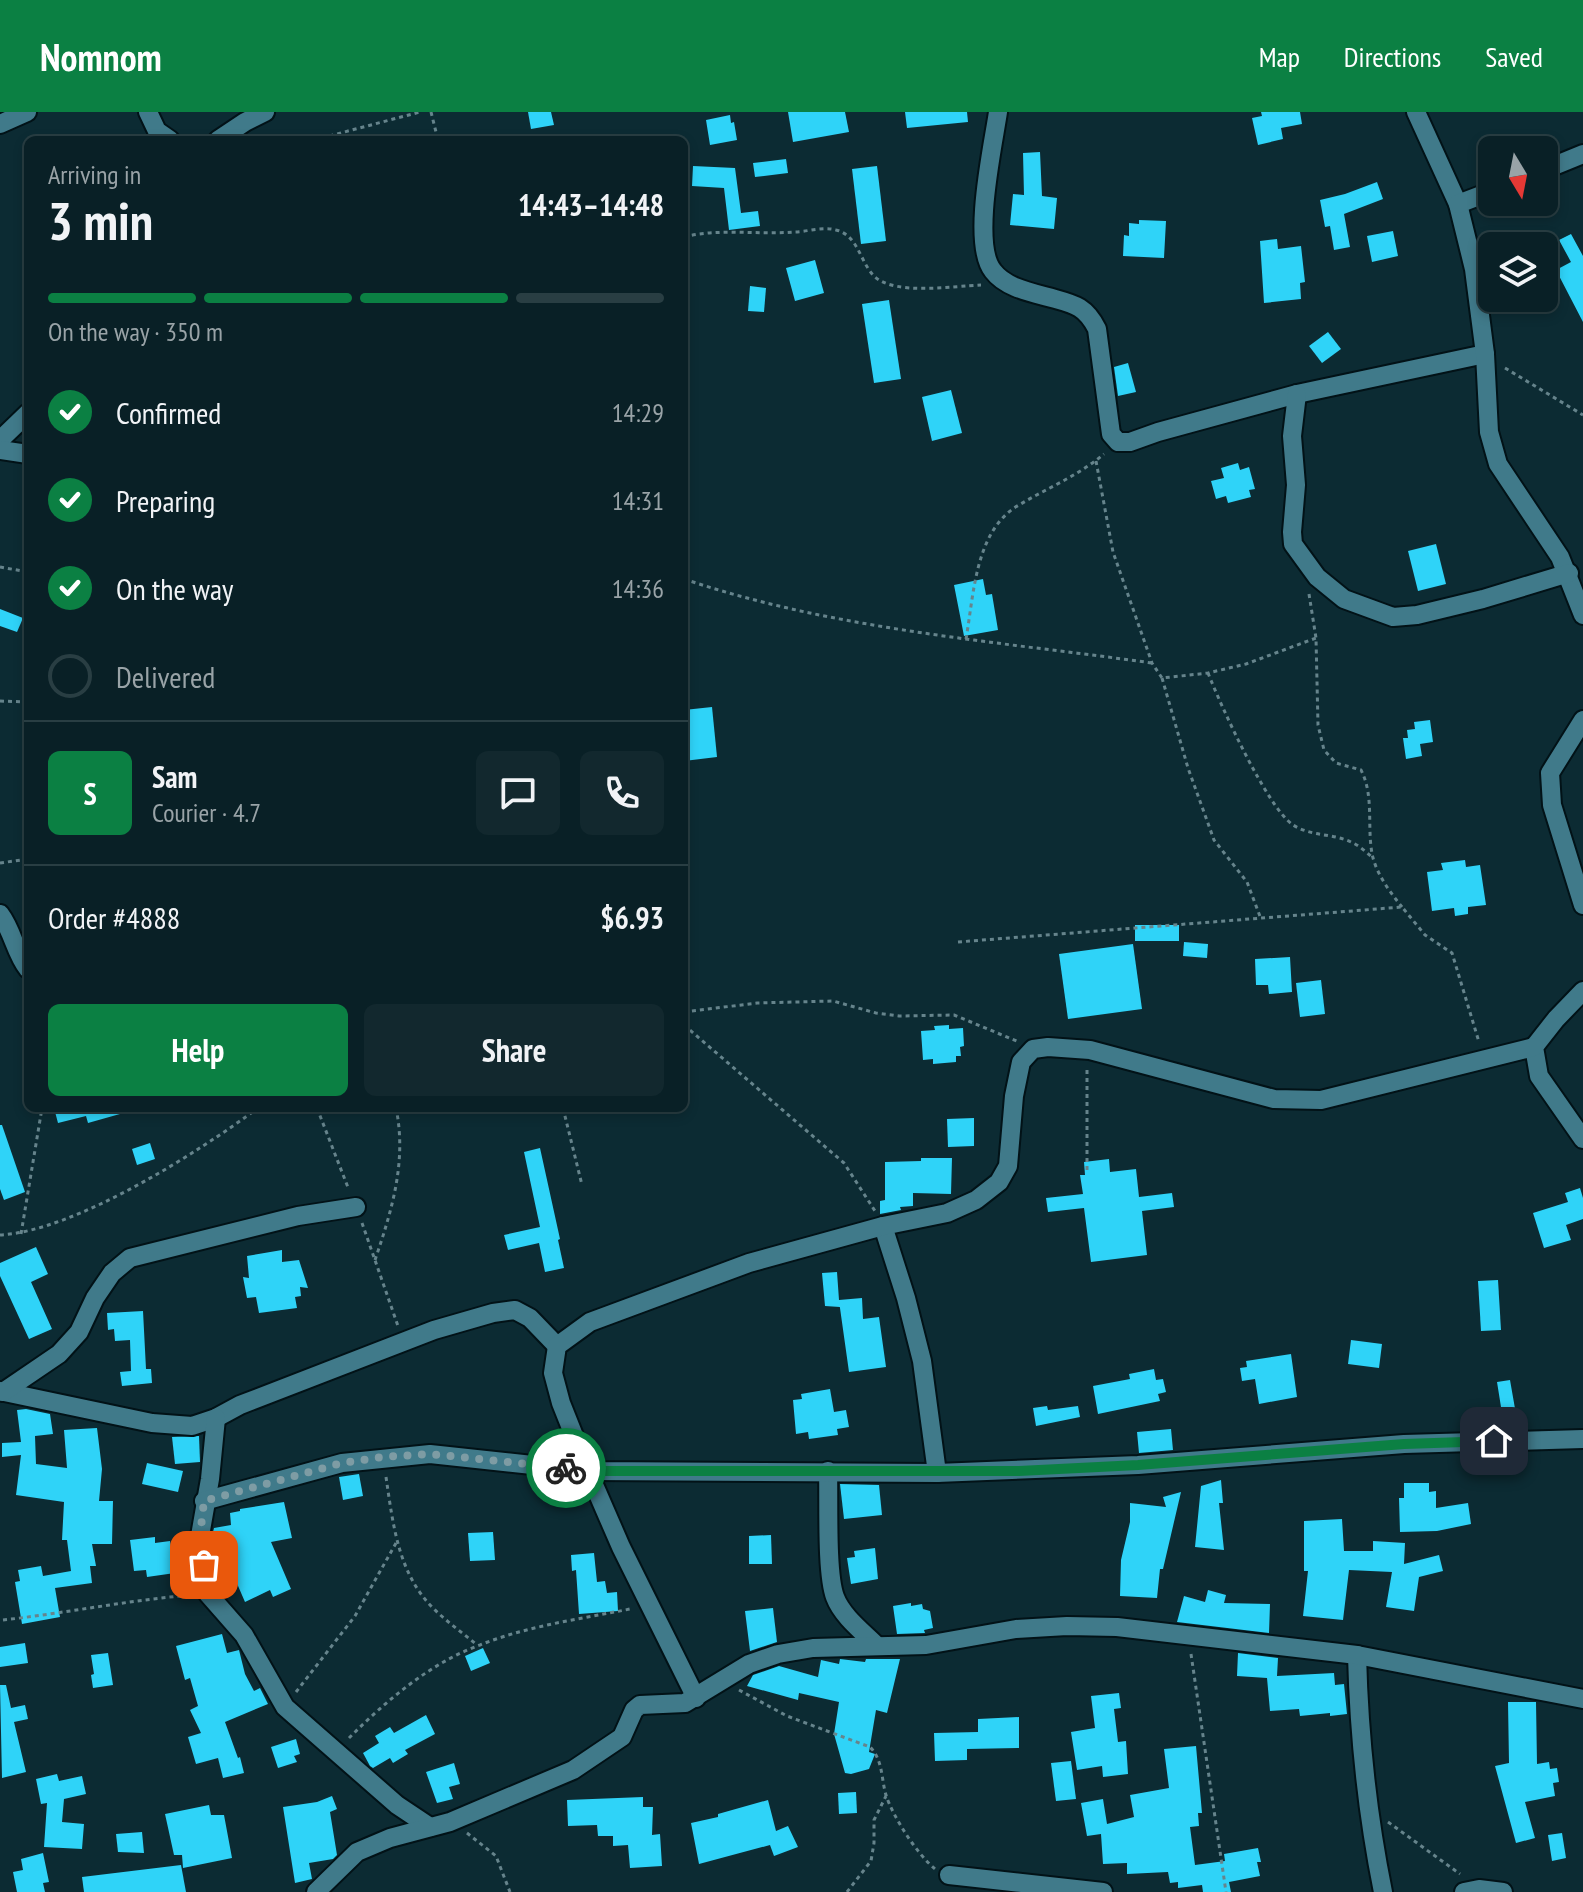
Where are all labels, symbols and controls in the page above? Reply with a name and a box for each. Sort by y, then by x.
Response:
text: Nomnom [40,32,162,81]
text: Map [1259,38,1300,75]
text: Directions [1344,38,1441,75]
text: Saved [1485,38,1543,75]
north arrow [1478,136,1558,216]
map controls [1478,136,1558,312]
text: Arriving in [48,158,141,191]
text: 14:43–14:48 [518,185,664,224]
text: 3 min [48,187,153,254]
button: layers [1478,232,1558,312]
text: On the way · 350 m [48,315,223,348]
icon: check [48,390,92,434]
text: Confirmed [116,393,221,432]
text: 14:29 [612,396,664,429]
icon: check [48,478,92,522]
text: Preparing [116,481,215,520]
text: 14:31 [612,484,664,517]
icon: check [48,566,92,610]
text: On the way [116,569,233,608]
text: 14:36 [612,572,664,605]
text: Delivered [116,657,215,696]
button: chat [476,751,560,835]
button: phone [580,751,664,835]
text: Sam [152,757,197,796]
text: S [83,774,97,813]
text: Courier · 4.7 [152,796,261,829]
text: Order #4888 [48,898,180,937]
text: $6.93 [600,898,664,937]
button: Help [48,1004,348,1096]
button: Share [364,1004,664,1096]
pin [1460,1407,1528,1475]
icon: home [1472,1419,1516,1463]
courier [526,1428,606,1508]
icon: bike [544,1446,588,1490]
pin [170,1531,238,1599]
icon: bag [182,1543,226,1587]

